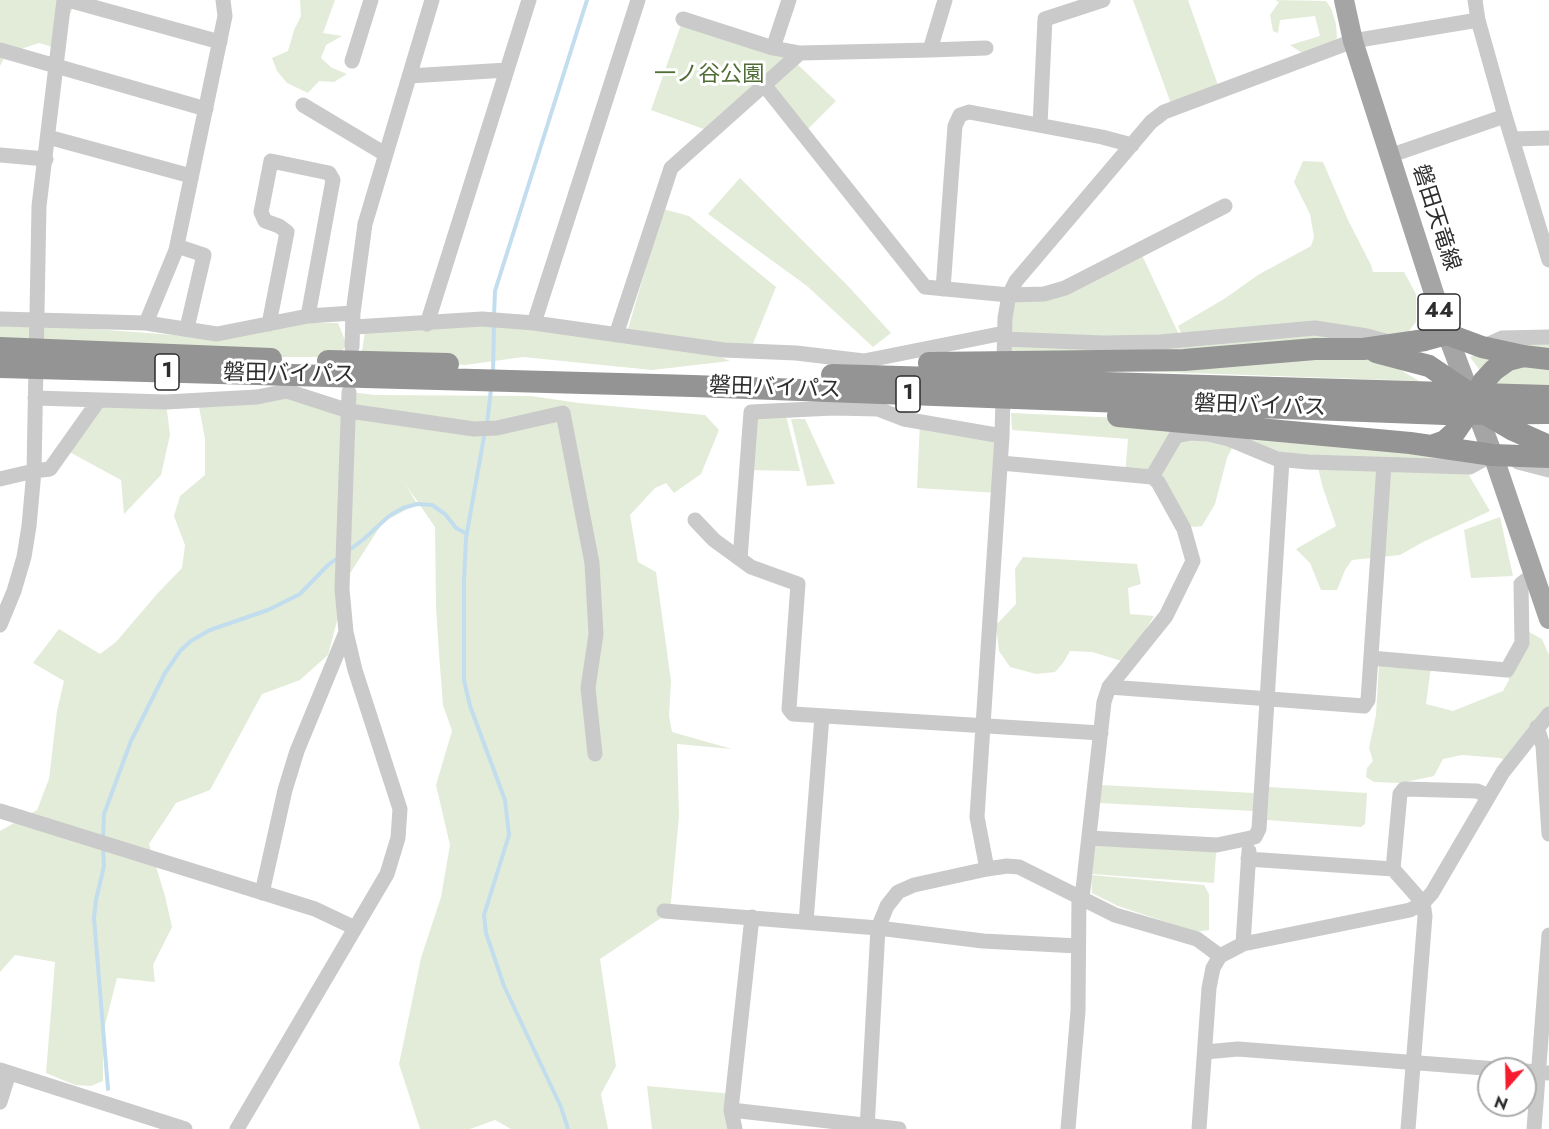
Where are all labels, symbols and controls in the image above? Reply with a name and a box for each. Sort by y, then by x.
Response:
park label: 一ノ谷公園 [654,63,764,89]
street label: 磐田天竜線 [1405,162,1465,274]
road number: 44 [1418,294,1460,330]
road number: 1 [155,354,179,390]
street label: 磐田バイパス [223,361,355,389]
street label: 磐田バイパス [709,374,841,404]
road number: 1 [896,376,920,412]
street label: 磐田バイパス [1194,392,1326,422]
north arrow [1477,1057,1537,1117]
text: N [1491,1090,1511,1115]

